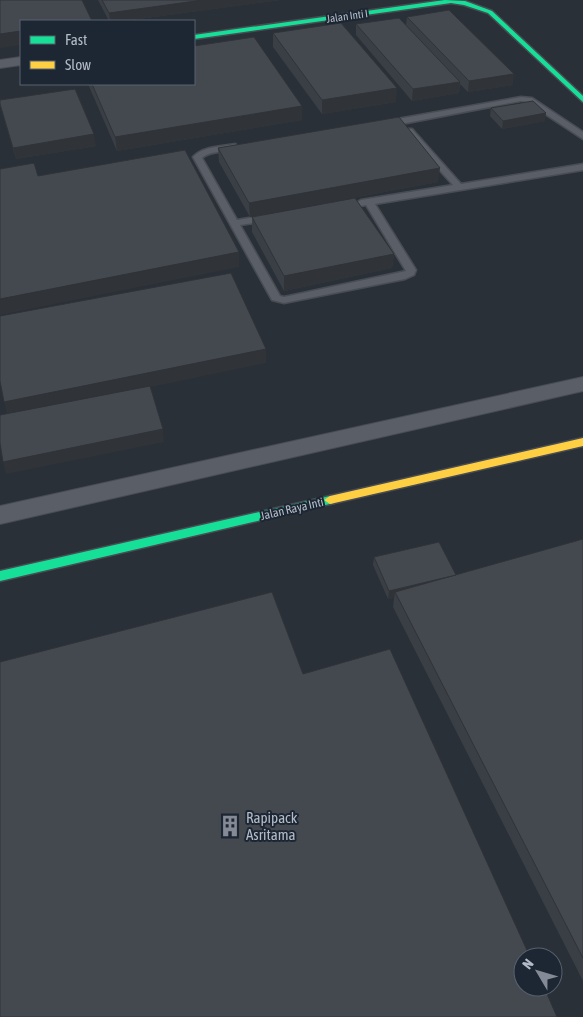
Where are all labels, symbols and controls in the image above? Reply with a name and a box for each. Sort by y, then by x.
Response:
street label: Jalan Inti I [326,7,368,25]
legend [20,20,195,85]
text: Fast [65,31,87,48]
text: Slow [65,56,91,73]
street label: Jalan Raya Inti [259,495,325,523]
place label: Rapipack Asritama [246,809,298,843]
building icon: Rapipack Asritama [217,813,243,839]
north arrow [513,947,563,997]
text: N [519,956,537,972]

